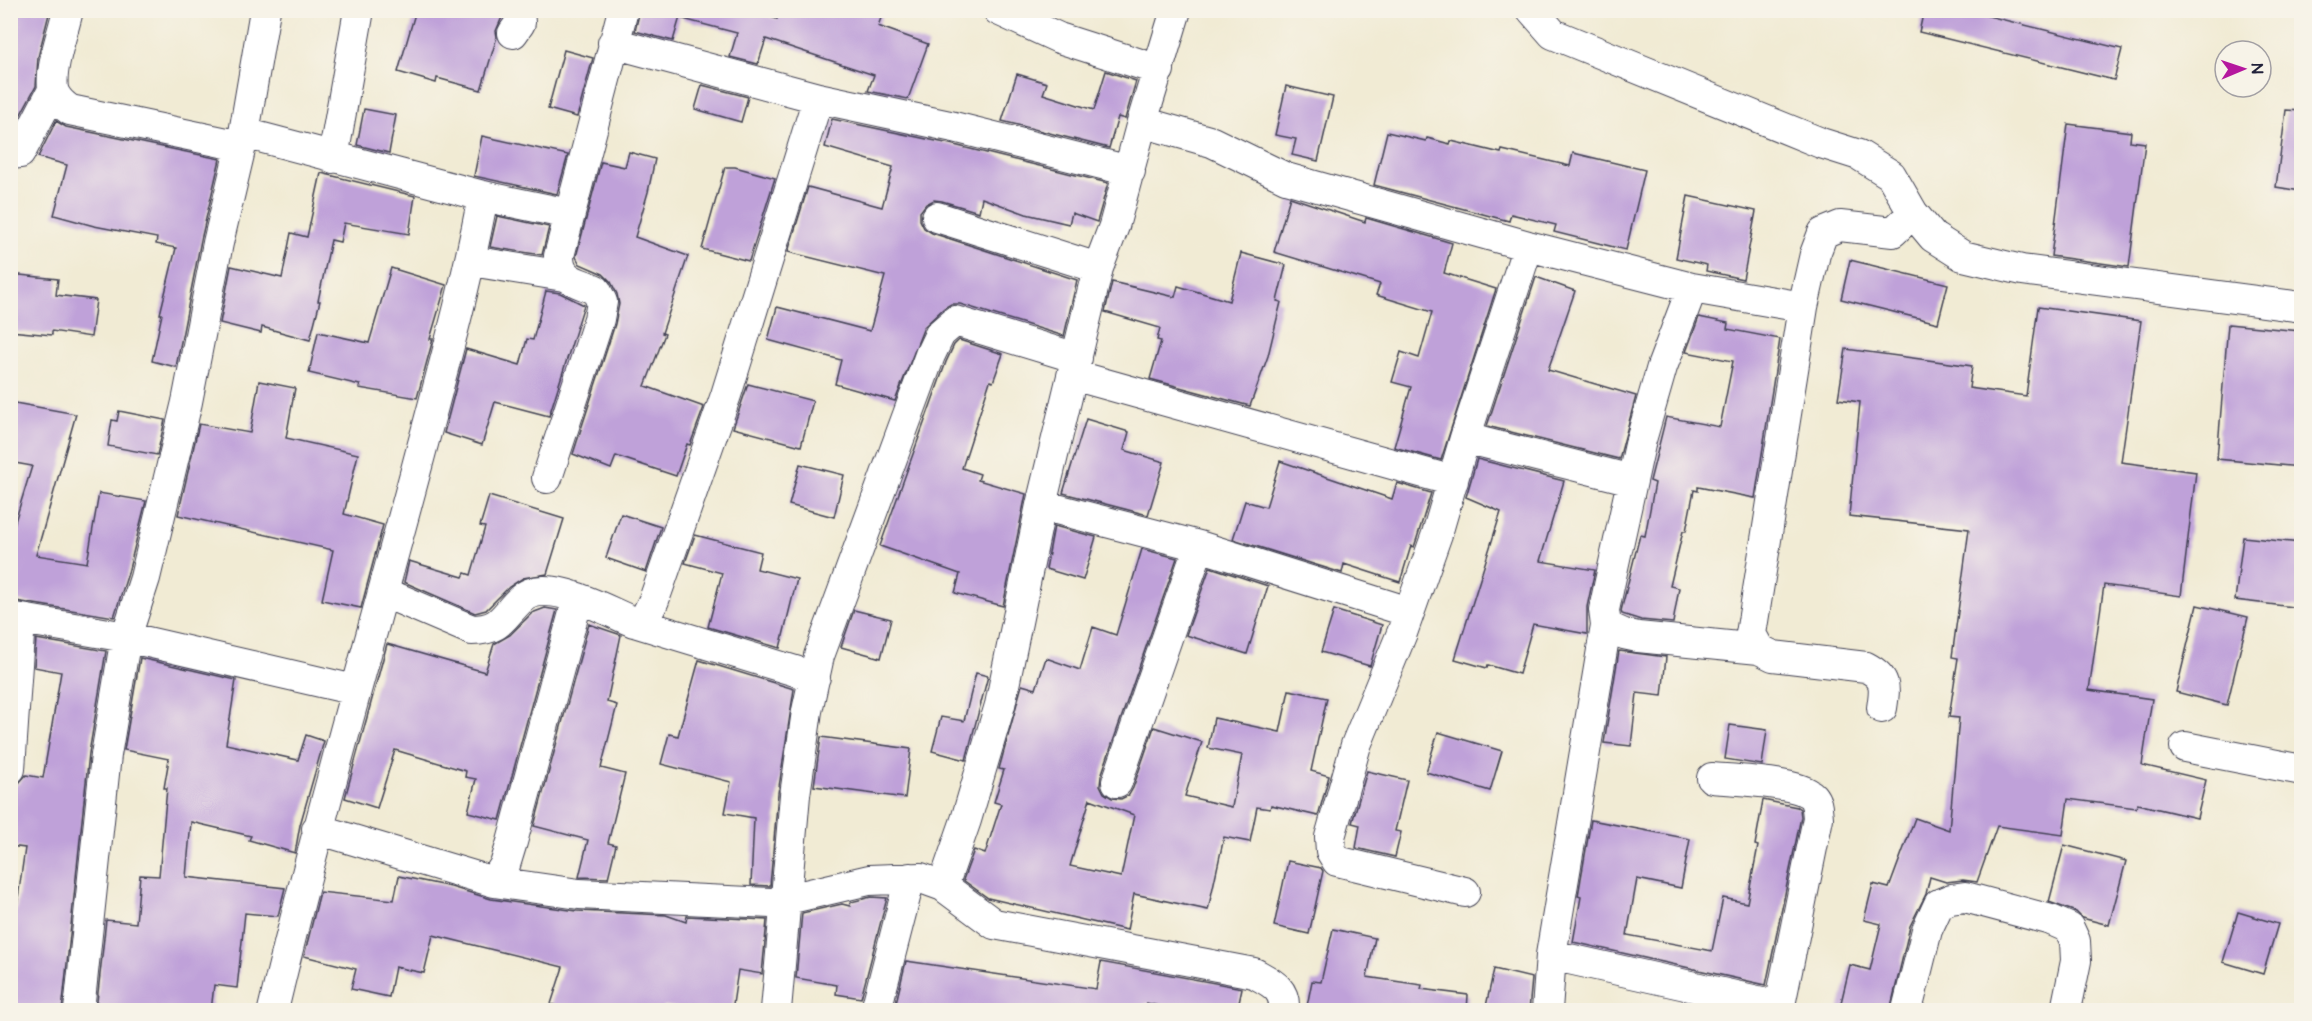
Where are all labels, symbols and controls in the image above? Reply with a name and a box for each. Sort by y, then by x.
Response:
north arrow [2213,39,2273,99]
text: N [2246,63,2268,74]

